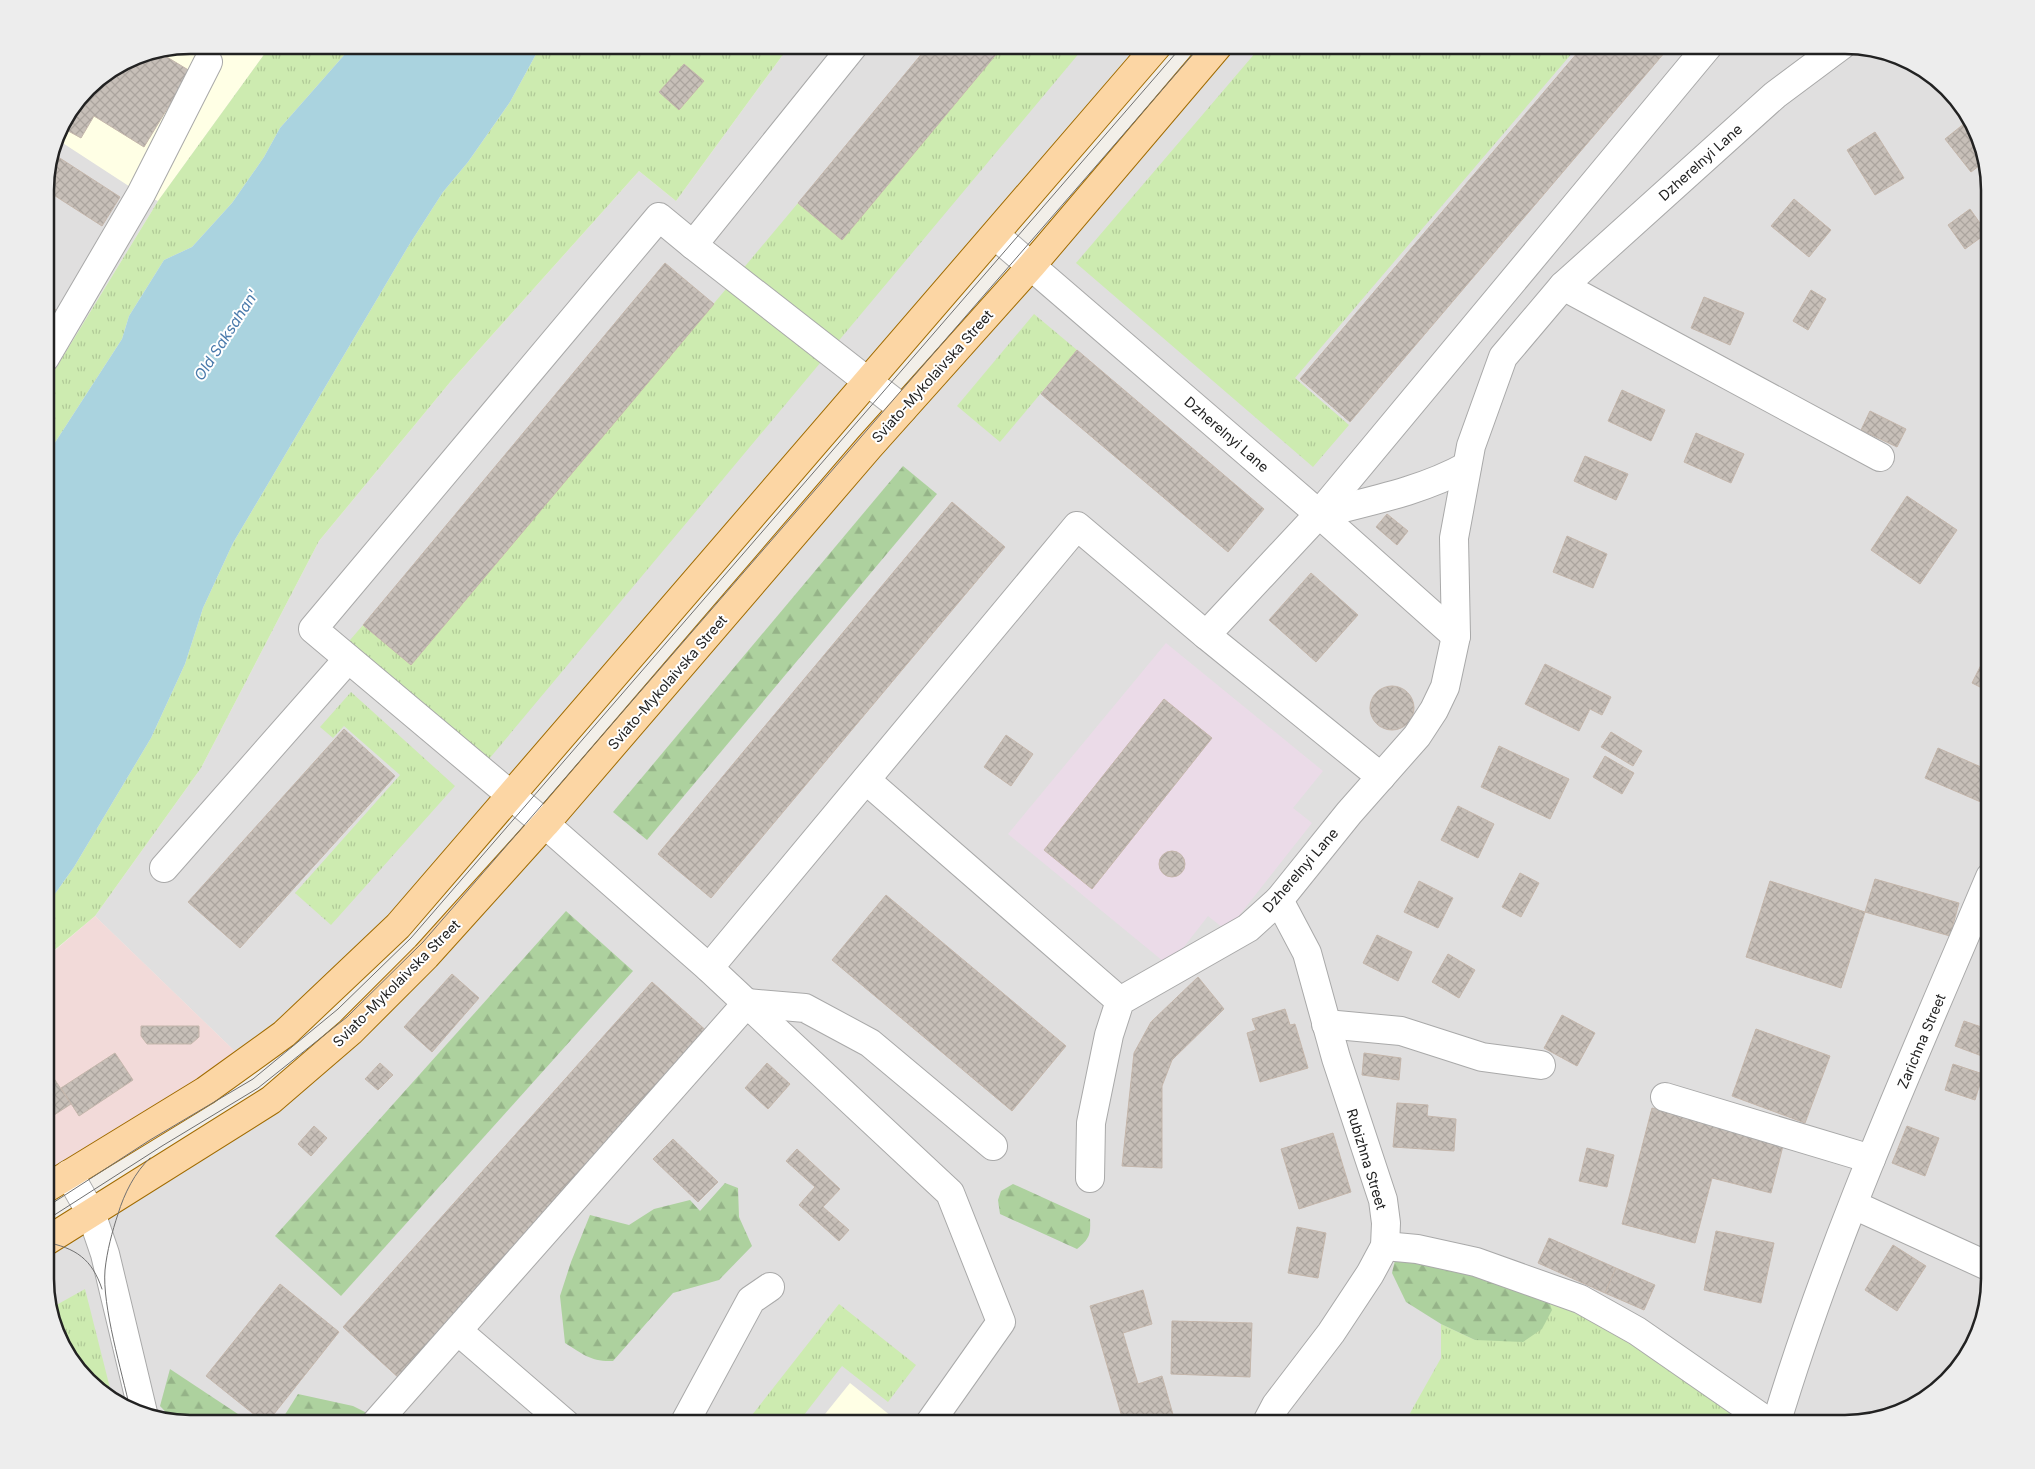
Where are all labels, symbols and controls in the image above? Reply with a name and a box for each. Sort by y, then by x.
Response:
street label: Dzherelnyi Lane [1655,120,1745,204]
water label: Old Saksahan' [190,286,263,384]
street label: Sviato-Mykolaivska Street [868,306,996,446]
street label: Dzherelnyi Lane [1181,393,1273,475]
street label: Sviato-Mykolaivska Street [604,611,730,753]
street label: Dzherelnyi Lane [1259,824,1341,916]
street label: Sviato-Mykolaivska Street [329,916,463,1050]
street label: Zarichna Street [1893,991,1949,1091]
street label: Rubizhna Street [1344,1106,1391,1212]

